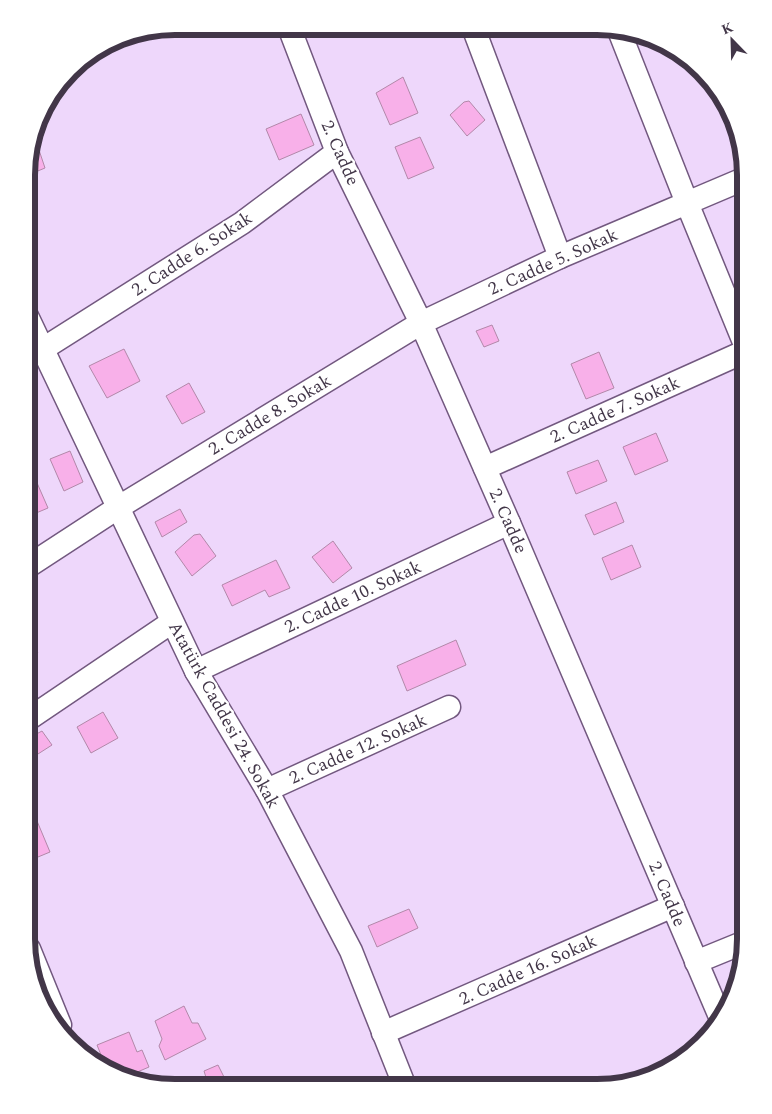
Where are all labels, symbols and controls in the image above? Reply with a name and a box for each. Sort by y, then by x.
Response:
north arrow [707,15,757,65]
text: K [718,17,736,40]
street label: 2. Cadde [314,116,366,190]
street label: 2. Cadde 6. Sokak [126,205,258,303]
street label: 2. Cadde 5. Sokak [484,221,622,303]
street label: 2. Cadde 8. Sokak [203,368,337,462]
street label: 2. Cadde 7. Sokak [546,369,684,451]
street label: 2. Cadde [482,484,534,558]
street label: 2. Cadde 10. Sokak [280,553,426,641]
street label: Atatürk Caddesi 24. Sokak [161,617,287,813]
street label: 2. Cadde 12. Sokak [285,706,431,792]
street label: 2. Cadde [641,857,693,931]
street label: 2. Cadde 16. Sokak [455,927,601,1013]

